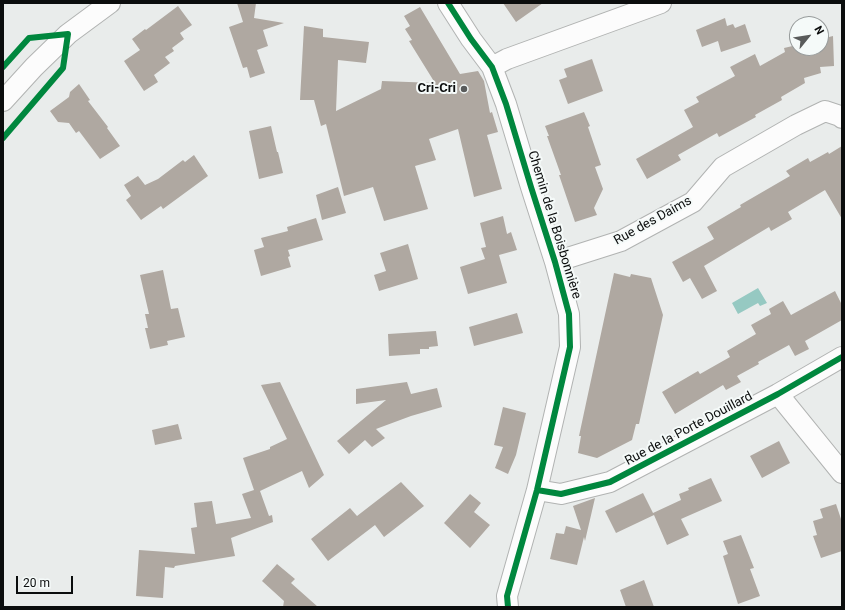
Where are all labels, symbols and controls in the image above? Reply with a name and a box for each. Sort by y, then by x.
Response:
north arrow [789,16,829,56]
text: N [811,24,827,37]
place label: Cri-Cri [417,81,456,97]
marker: Cri-Cri [459,84,469,94]
street label: Chemin de la Boisbonnière [524,149,584,301]
street label: Rue des Daims [611,193,695,249]
street label: Rue de la Porte Douillard [623,389,755,469]
scale bar [18,568,75,594]
text: 20 m [23,576,50,590]

